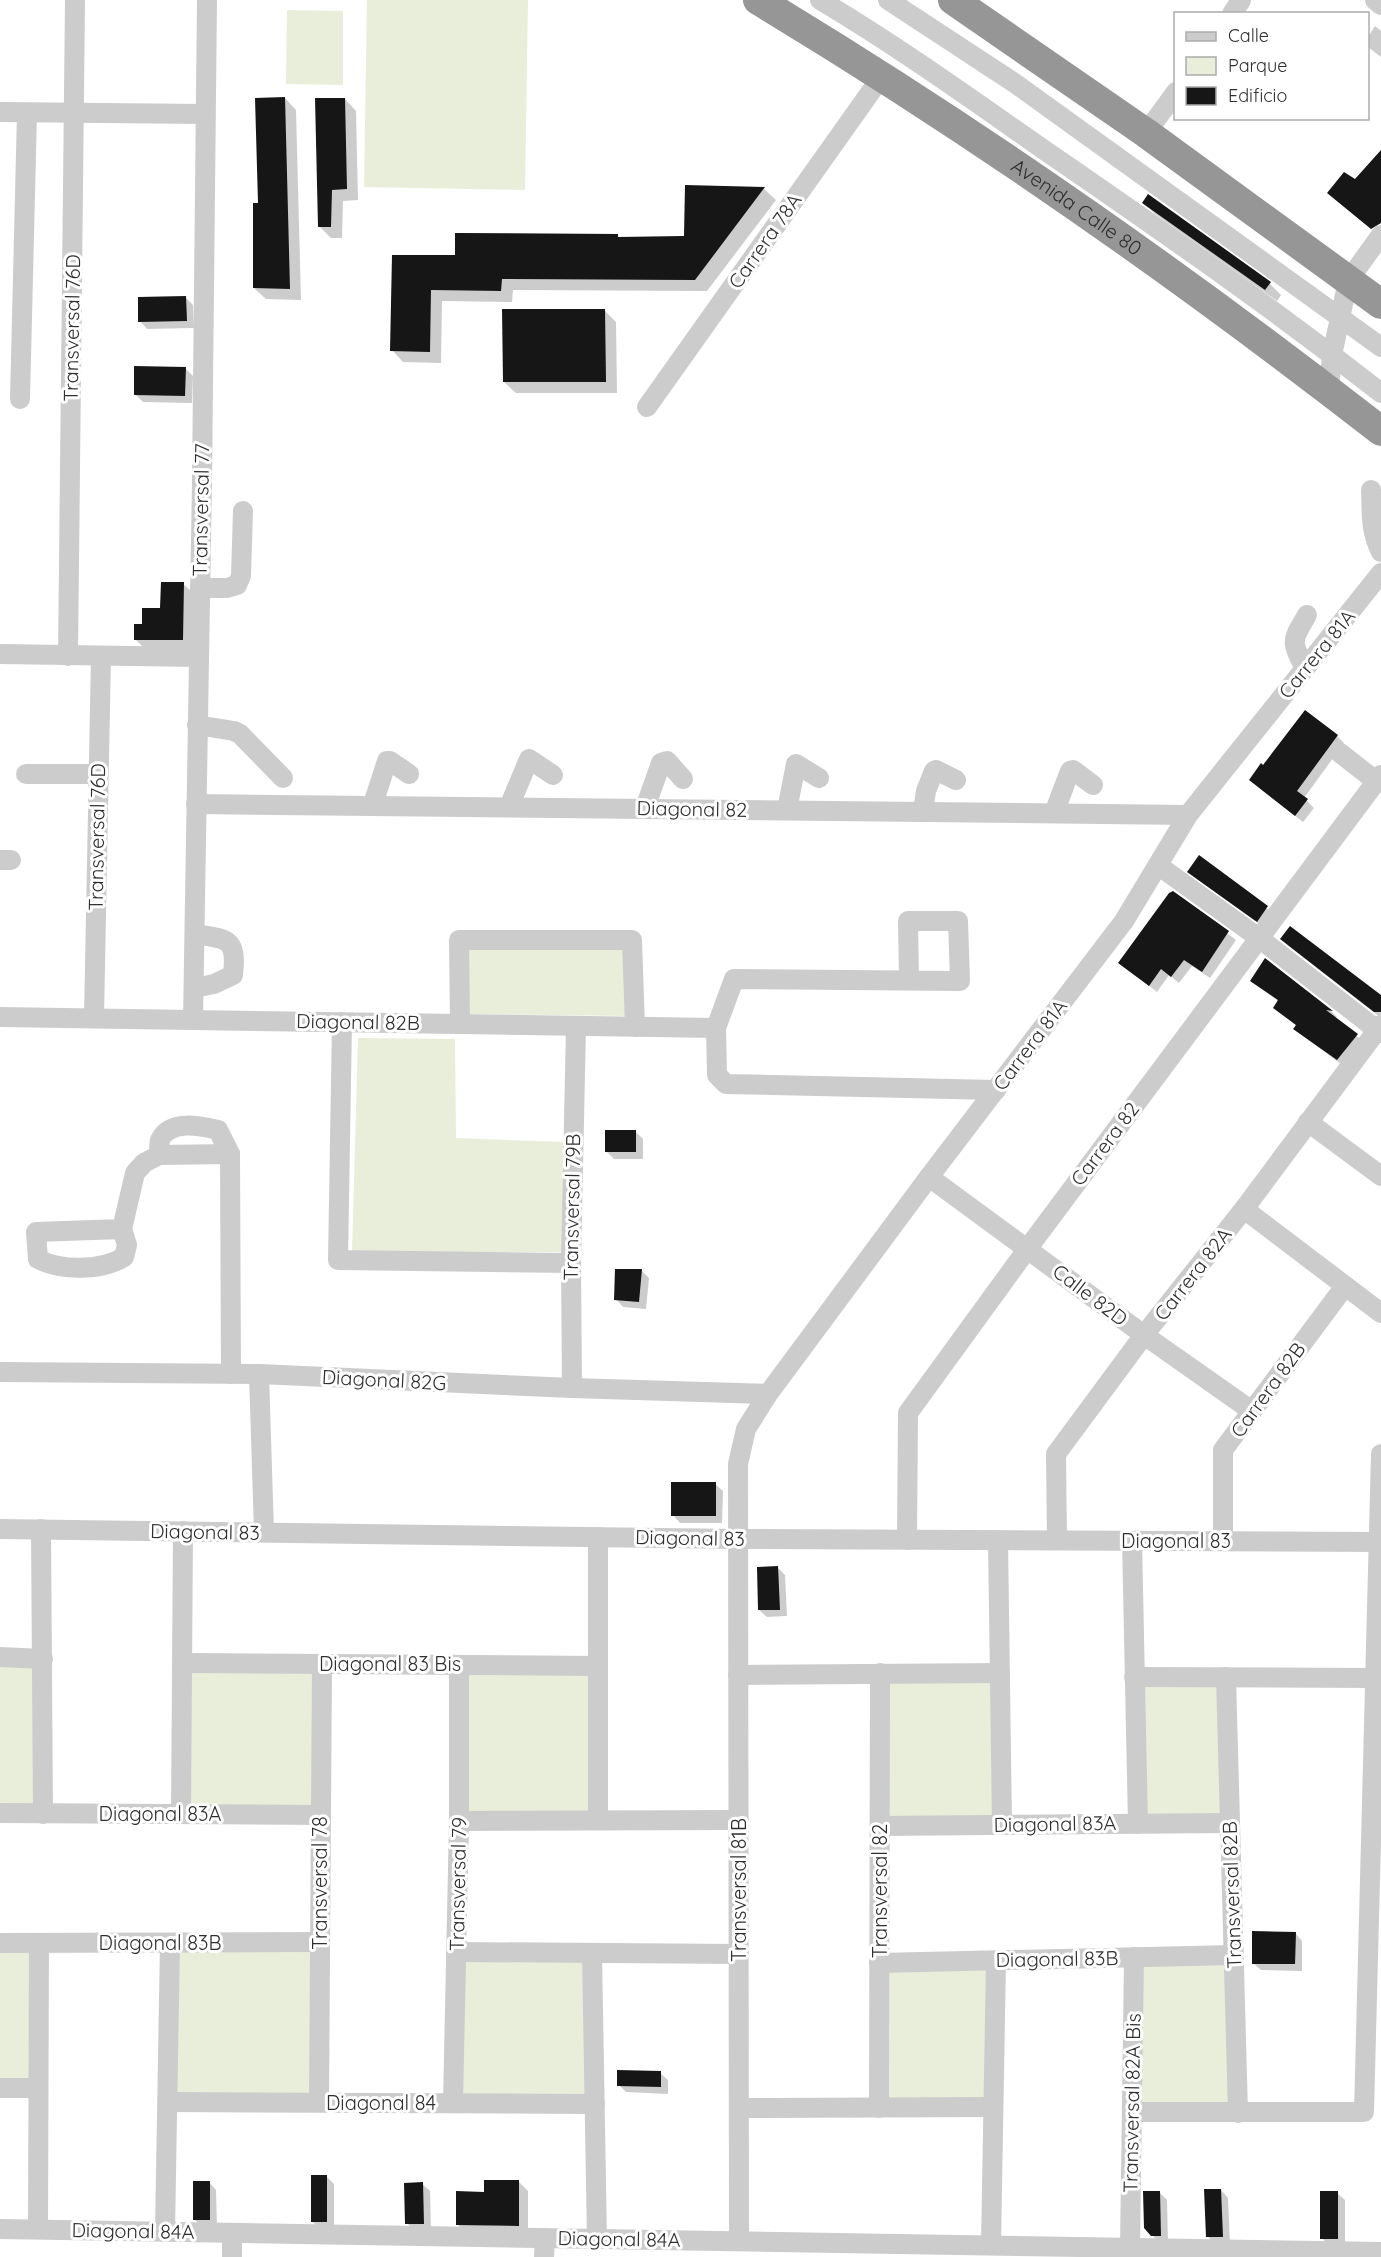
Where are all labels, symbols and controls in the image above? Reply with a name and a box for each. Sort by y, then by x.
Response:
legend [1174,12,1369,120]
text: Calle [1228,24,1269,47]
text: Parque [1228,54,1287,77]
text: Edificio [1228,84,1287,107]
street label: Avenida Calle 80 [1007,153,1147,261]
street label: Carrera 78A [723,188,807,293]
street label: Transversal 76D [58,254,85,402]
street label: Transversal 77 [187,443,214,577]
street label: Carrera 81A [1273,604,1360,703]
street label: Transversal 76D [83,763,110,911]
street label: Diagonal 82 [637,795,747,822]
street label: Carrera 81A [987,994,1072,1095]
street label: Diagonal 82B [296,1008,420,1035]
street label: Carrera 82 [1065,1097,1144,1191]
street label: Transversal 79B [558,1133,585,1281]
street label: Carrera 82A [1148,1222,1237,1325]
street label: Calle 82D [1048,1258,1133,1331]
street label: Carrera 82B [1225,1337,1310,1442]
street label: Diagonal 82G [321,1364,447,1395]
street label: Diagonal 83 [150,1518,260,1545]
street label: Diagonal 83 [635,1524,745,1551]
street label: Diagonal 83 [1121,1528,1231,1553]
street label: Diagonal 83 Bis [319,1651,461,1676]
street label: Diagonal 83A [99,1801,222,1826]
street label: Diagonal 83A [993,1810,1117,1837]
street label: Transversal 78 [307,1816,332,1950]
street label: Transversal 79 [444,1817,471,1951]
street label: Transversal 81B [726,1818,751,1962]
street label: Transversal 82B [1216,1821,1247,1969]
street label: Transversal 82 [867,1824,892,1958]
street label: Diagonal 83B [99,1930,221,1955]
street label: Diagonal 83B [995,1945,1119,1972]
street label: Transversal 82A Bis [1117,2013,1146,2193]
street label: Diagonal 84 [326,2090,436,2115]
street label: Diagonal 84A [71,2217,195,2244]
street label: Diagonal 84A [557,2225,681,2252]

